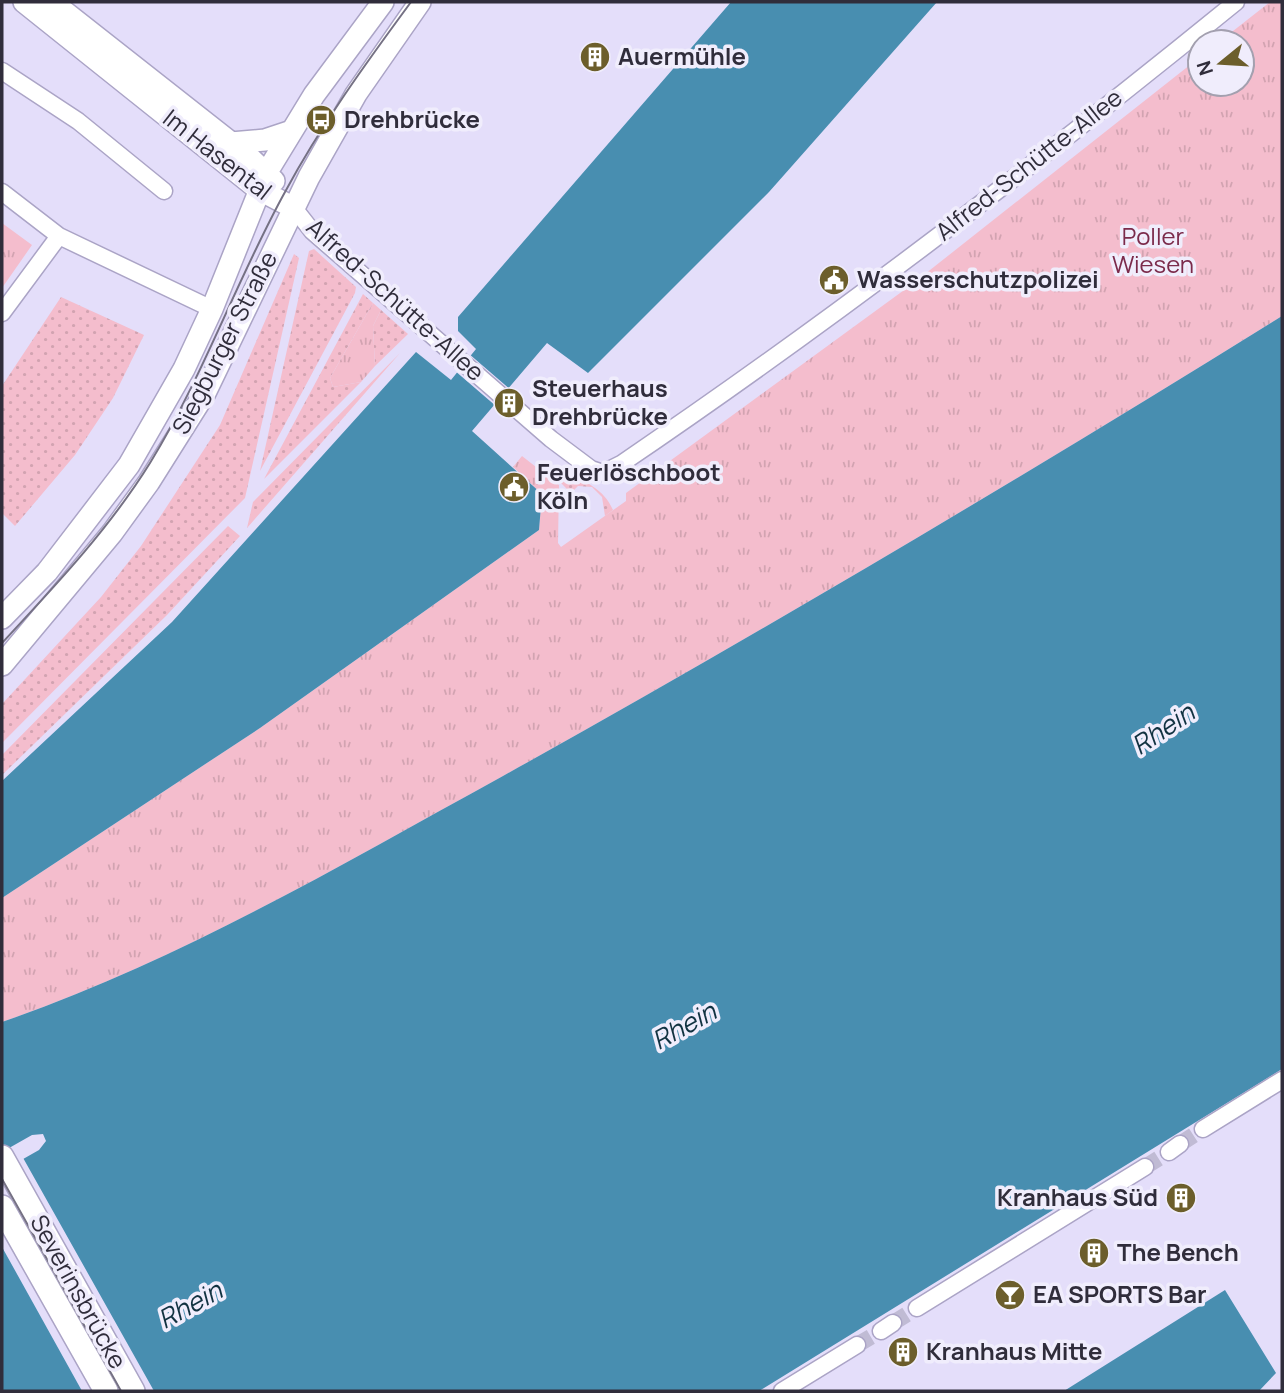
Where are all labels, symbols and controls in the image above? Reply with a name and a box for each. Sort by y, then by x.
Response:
north arrow [1186,28,1256,98]
place label: Auermühle [618,39,746,72]
building icon: Auermühle [578,40,612,74]
text: N [1190,58,1219,79]
street label: Alfred-Schütte-Allee [928,80,1128,247]
street label: Im Hasental [157,101,279,207]
place label: Drehbrücke [344,102,480,135]
bus stop icon: Drehbrücke [304,103,338,137]
street label: Alfred-Schütte-Allee [300,210,492,388]
park label: Poller Wiesen [1112,219,1194,280]
street label: Siegburger Straße [163,245,284,439]
place label: Wasserschutzpolizei [857,262,1099,295]
public building icon: Wasserschutzpolizei [817,263,851,297]
place label: Steuerhaus Drehbrücke [532,371,668,432]
building icon: Steuerhaus Drehbrücke [492,386,526,420]
place label: Feuerlöschboot Köln [537,455,721,516]
public building icon: Feuerlöschboot Köln [497,470,531,504]
water label: Rhein [1124,693,1202,762]
water label: Rhein [645,992,724,1057]
place label: Kranhaus Süd [997,1180,1158,1213]
building icon: Kranhaus Süd [1164,1181,1198,1215]
street label: Severinsbrücke [23,1208,135,1374]
place label: The Bench [1117,1235,1239,1268]
building icon: The Bench [1077,1236,1111,1270]
water label: Rhein [151,1271,230,1336]
place label: EA SPORTS Bar [1033,1277,1207,1310]
bar icon: EA SPORTS Bar [993,1278,1027,1312]
place label: Kranhaus Mitte [926,1334,1102,1367]
building icon: Kranhaus Mitte [886,1335,920,1369]

